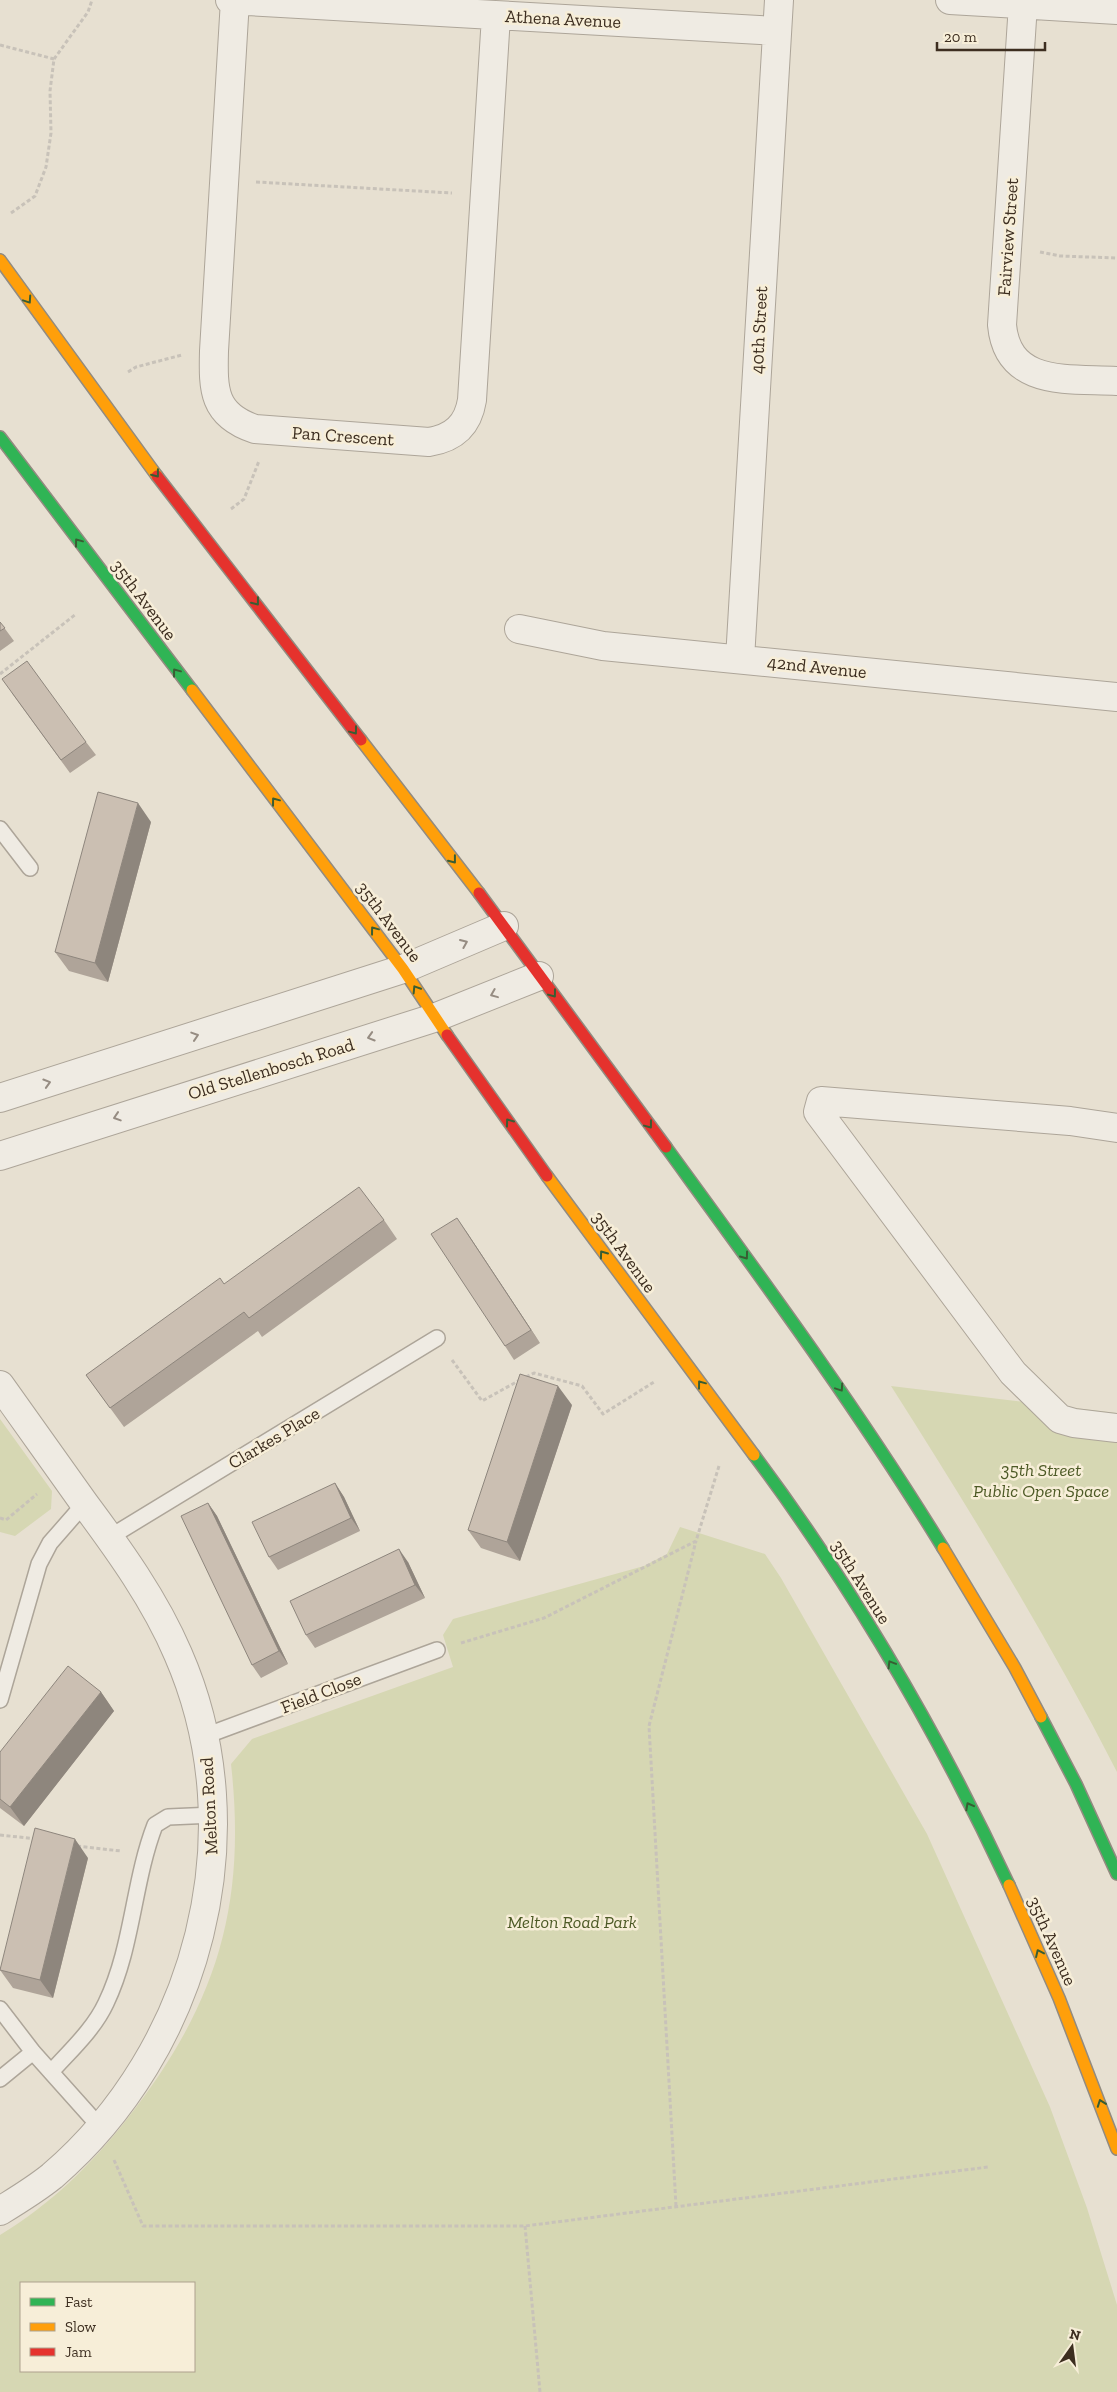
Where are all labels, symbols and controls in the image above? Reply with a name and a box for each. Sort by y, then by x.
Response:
street label: Athena Avenue [504,5,622,33]
scale bar [937,20,1044,52]
text: 20 m [944,28,977,46]
street label: Fairview Street [993,177,1023,297]
street label: 40th Street [746,285,772,375]
one-way arrow [22,294,31,304]
street label: Pan Crescent [291,421,395,451]
one-way arrow [150,468,159,478]
one-way arrow [76,539,84,548]
street label: 35th Avenue [107,555,181,645]
one-way arrow [250,596,259,606]
street label: 42nd Avenue [766,651,868,683]
one-way arrow [174,669,182,678]
one-way arrow [348,725,357,735]
one-way arrow [272,798,280,807]
one-way arrow [447,855,456,864]
street label: 35th Avenue [352,877,426,967]
one-way arrow [371,927,379,936]
one-way arrow [459,939,468,949]
one-way arrow [413,985,422,995]
one-way arrow [490,988,499,998]
one-way arrow [547,988,555,997]
one-way arrow [190,1032,199,1042]
one-way arrow [367,1032,376,1042]
street label: Old Stellenbosch Road [185,1033,357,1105]
one-way arrow [42,1079,50,1089]
one-way arrow [113,1112,121,1122]
one-way arrow [506,1118,515,1128]
one-way arrow [644,1119,652,1128]
street label: 35th Avenue [587,1207,661,1297]
one-way arrow [739,1250,748,1260]
one-way arrow [601,1251,609,1260]
one-way arrow [698,1380,707,1390]
one-way arrow [834,1383,843,1392]
street label: Clarkes Place [224,1402,324,1474]
park label: 35th Street Public Open Space [973,1459,1109,1502]
street label: 35th Avenue [826,1536,896,1628]
one-way arrow [888,1660,898,1669]
street label: Field Close [278,1668,364,1718]
street label: Melton Road [195,1757,223,1855]
one-way arrow [966,1803,976,1812]
street label: 35th Avenue [1023,1893,1081,1989]
park label: Melton Road Park [507,1911,637,1933]
one-way arrow [1035,1949,1045,1958]
one-way arrow [1097,2100,1107,2108]
legend [20,2282,195,2372]
text: Fast [65,2293,93,2311]
text: Slow [65,2318,97,2336]
north arrow [1047,2322,1097,2372]
text: N [1068,2325,1083,2344]
text: Jam [65,2343,92,2361]

